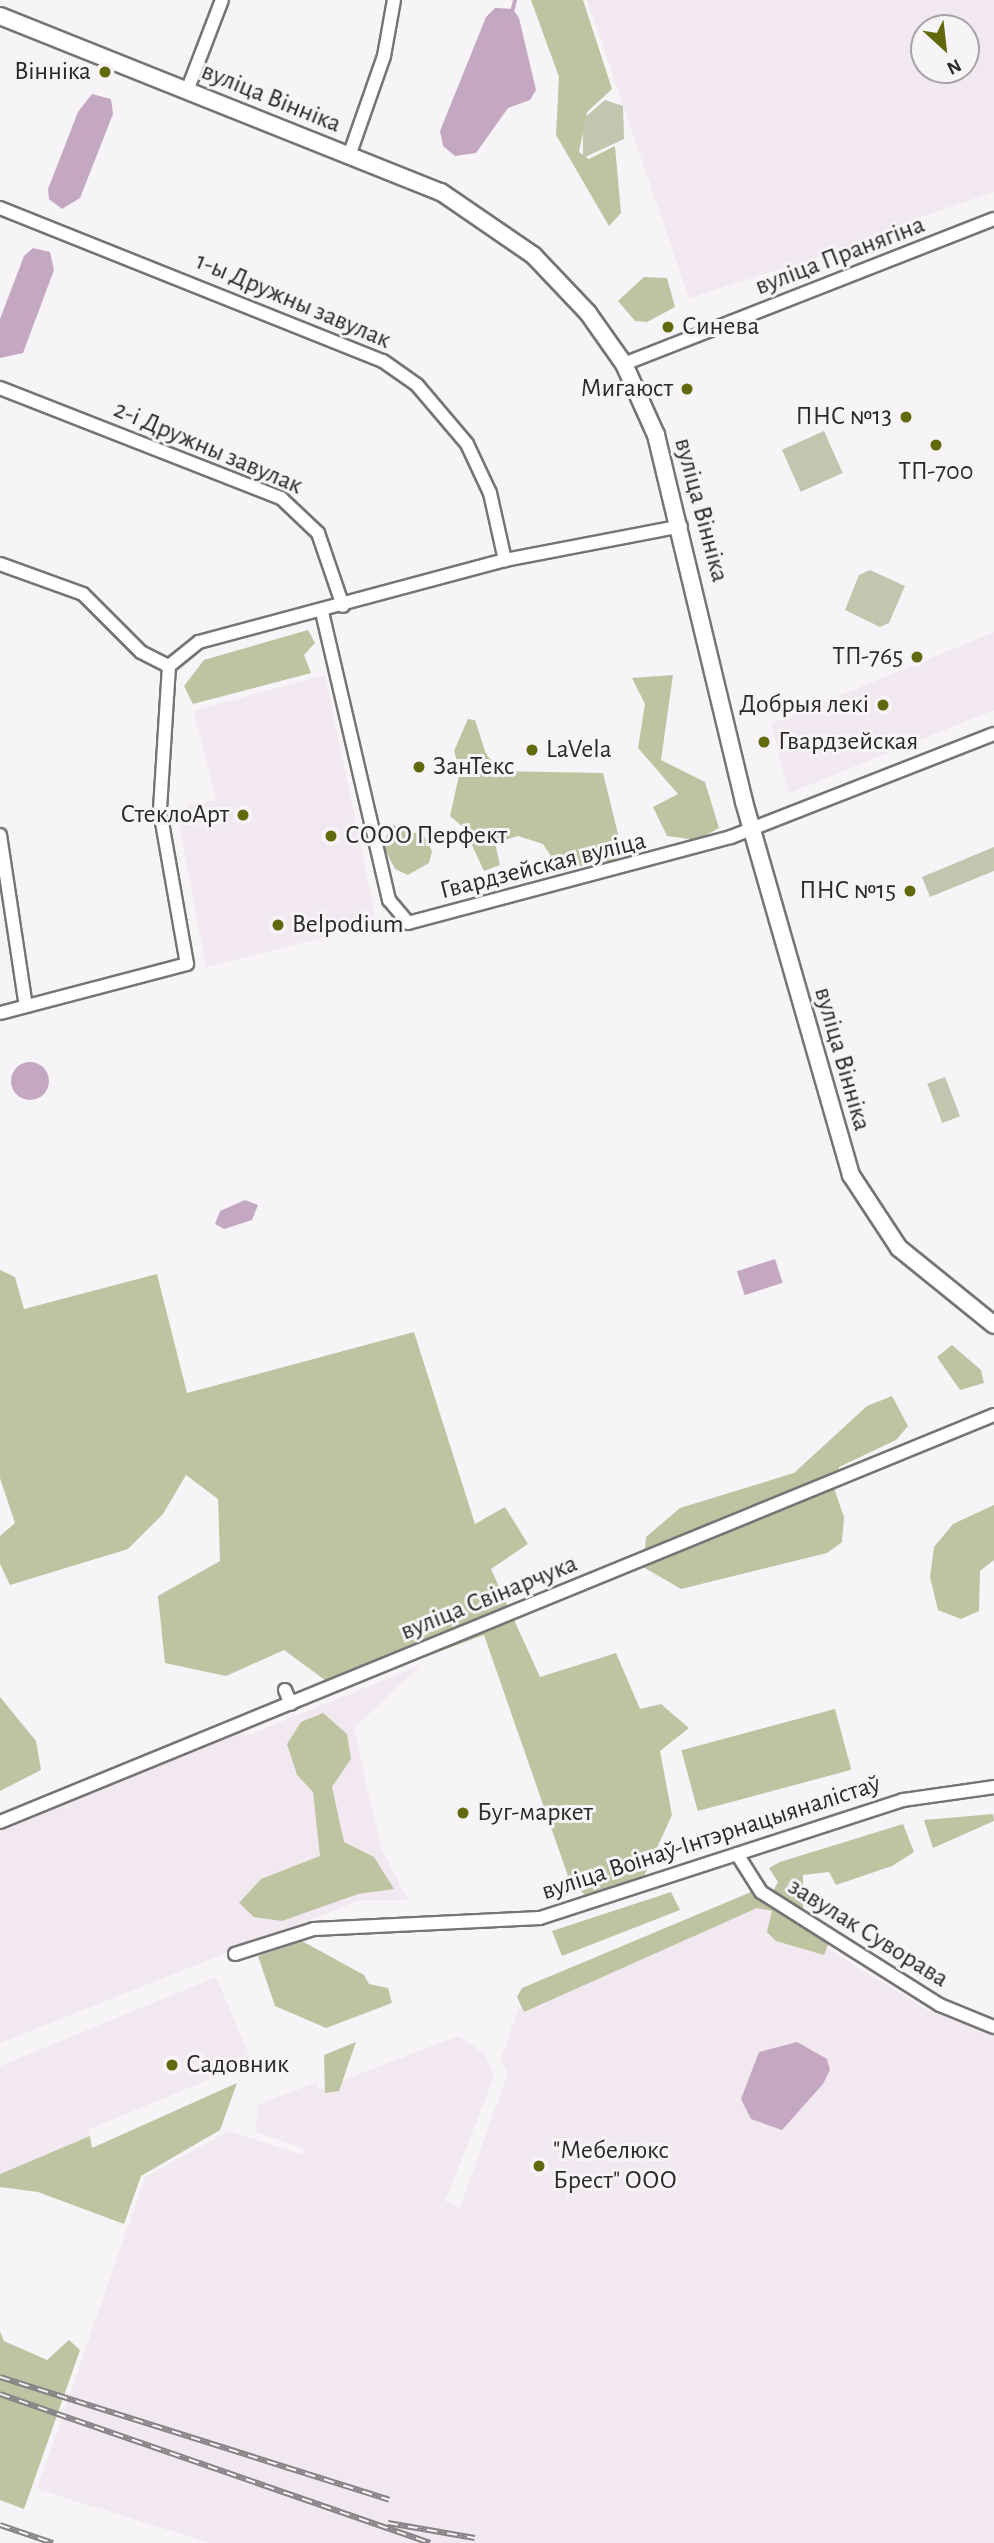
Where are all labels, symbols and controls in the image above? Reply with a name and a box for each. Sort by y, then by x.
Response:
north arrow [910,14,980,84]
text: N [944,55,964,78]
place label: Вінніка [14,56,91,88]
street label: вуліца Вінніка [197,56,345,140]
marker: Вінніка [97,64,113,80]
street label: вуліца Пранягіна [751,209,929,303]
street label: 1-ы Дружны завулак [191,246,395,356]
place label: Синева [682,311,759,343]
marker: Синева [660,319,676,335]
place label: Мигаюст [580,373,673,405]
marker: Мигаюст [679,381,695,397]
street label: 2-і Дружны завулак [109,394,307,502]
place label: ПНС №13 [795,401,892,433]
marker: ПНС №13 [898,409,914,425]
street label: вуліца Вінніка [667,435,735,585]
marker: ТП-700 [928,437,944,453]
place label: ТП-700 [899,456,973,488]
place label: ТП-765 [832,641,903,673]
marker: ТП-765 [909,649,925,665]
place label: Добрыя лекі [739,689,869,721]
marker: Добрыя лекі [875,697,891,713]
place label: Гвардзейская [778,726,918,758]
place label: LaVela [546,734,612,766]
marker: Гвардзейская [756,734,772,750]
marker: LaVela [524,742,540,758]
place label: ЗанТекс [433,751,514,783]
marker: ЗанТекс [411,759,427,775]
place label: СтеклоАрт [121,799,229,831]
marker: СтеклоАрт [235,807,251,823]
place label: СООО Перфект [345,820,507,852]
street label: Гвардзейская вуліца [437,825,649,907]
marker: СООО Перфект [323,828,339,844]
place label: ПНС №15 [799,875,896,907]
marker: ПНС №15 [902,883,918,899]
place label: Belpodium [292,909,404,941]
marker: Belpodium [270,917,286,933]
street label: вуліца Вінніка [807,984,877,1134]
street label: вуліца Свінарчука [396,1548,582,1648]
street label: вуліца Воінаў-Інтэрнацыяналістаў [538,1768,884,1908]
place label: Буг-маркет [477,1797,593,1829]
marker: Буг-маркет [455,1805,471,1821]
street label: завулак Суворава [782,1871,954,1995]
place label: Садовник [186,2049,289,2081]
marker: Садовник [164,2057,180,2073]
place label: "Мебелюкс Брест" ООО [553,2135,677,2196]
marker: "Мебелюкс Брест" ООО [531,2158,547,2174]

